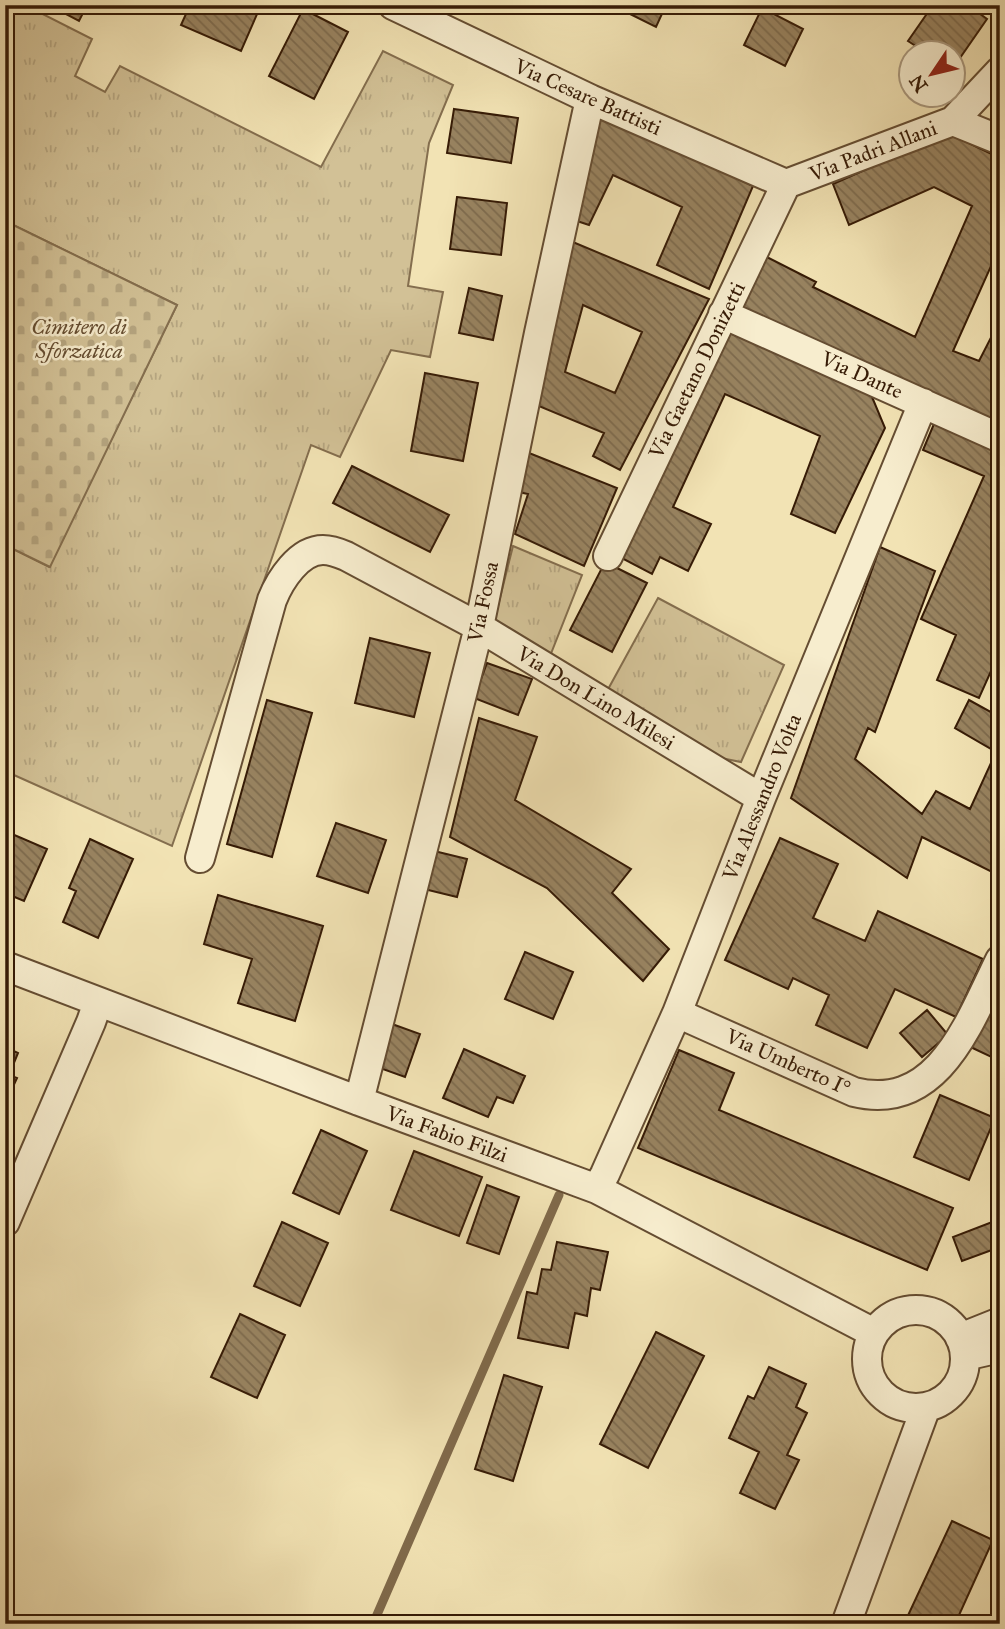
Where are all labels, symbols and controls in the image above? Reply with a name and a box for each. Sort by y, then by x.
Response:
north arrow [897,38,967,108]
street label: Via Cesare Battisti [509,52,666,141]
text: N [904,70,933,97]
street label: Via Padri Allani [805,115,941,188]
street label: Via Gaetano Donizetti [643,277,751,463]
park label: Cimitero di Sforzatica [31,314,127,364]
street label: Via Dante [816,345,907,405]
street label: Via Fossa [462,559,504,646]
street label: Via Don Lino Milesi [511,640,680,756]
street label: Via Alessandro Volta [716,710,807,885]
street label: Via Umberto I° [721,1023,854,1101]
street label: Via Fabio Filzi [382,1100,512,1168]

